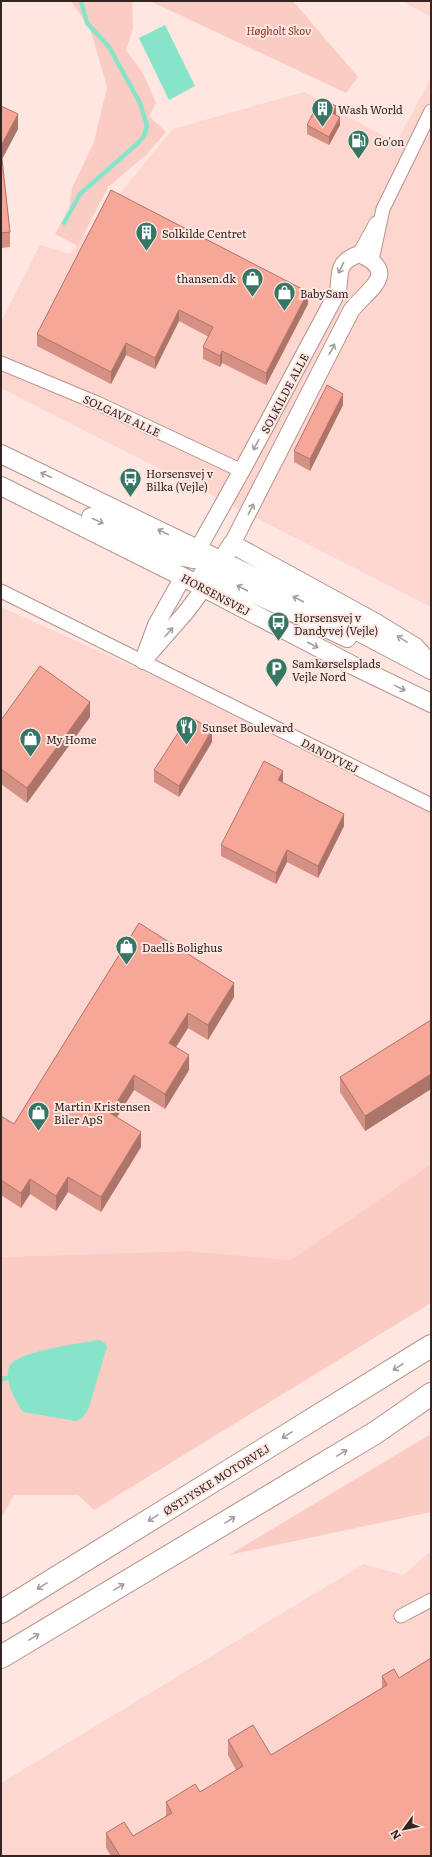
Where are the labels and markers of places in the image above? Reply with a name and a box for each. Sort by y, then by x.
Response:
building icon: Wash World [310,96,336,129]
place label: Wash World [338,101,403,117]
fuel station icon: Go'on [345,128,371,161]
place label: Go'on [374,133,404,149]
building icon: Solkilde Centret [134,220,160,253]
place label: Solkilde Centret [162,225,247,241]
shop icon: thansen.dk [239,265,265,298]
place label: thansen.dk [176,270,236,286]
shop icon: BabySam [272,280,298,313]
place label: BabySam [300,285,349,301]
place label: Horsensvej v Bilka (Vejle) [146,465,214,494]
bus stop icon: Horsensvej v Bilka (Vejle) [117,466,143,499]
place label: Horsensvej v Dandyvej (Vejle) [294,609,378,638]
bus stop icon: Horsensvej v Dandyvej (Vejle) [266,610,292,643]
place label: Samkørselsplads Vejle Nord [292,655,380,684]
parking icon: Samkørselsplads Vejle Nord [264,656,290,689]
restaurant icon: Sunset Boulevard [173,714,199,747]
place label: Sunset Boulevard [202,719,294,735]
shop icon: My Home [17,726,43,759]
place label: My Home [46,731,97,747]
shop icon: Daells Bolighus [114,934,140,967]
place label: Daells Bolighus [142,939,222,955]
place label: Martin Kristensen Biler ApS [54,1098,150,1127]
shop icon: Martin Kristensen Biler ApS [26,1099,52,1132]

